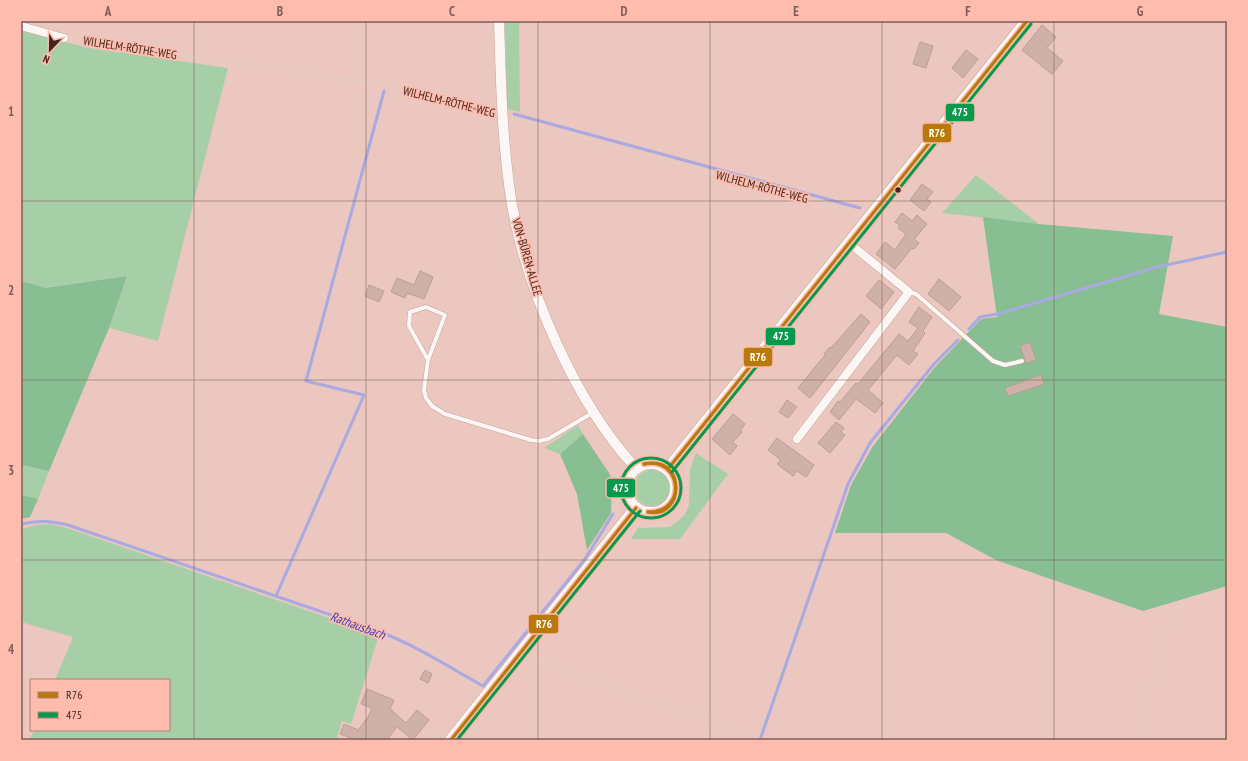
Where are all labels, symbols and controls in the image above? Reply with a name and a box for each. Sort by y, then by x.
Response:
text: A [104,3,112,20]
text: B [277,3,283,20]
text: C [449,3,455,20]
text: D [621,3,628,20]
text: E [793,3,799,20]
text: F [965,3,971,20]
text: G [1137,3,1144,20]
north arrow [30,30,70,70]
street label: WILHELM-RÖTHE-WEG [82,33,178,62]
text: N [41,52,52,67]
street label: WILHELM-RÖTHE-WEG [401,83,497,120]
text: 1 [8,103,14,120]
line badge: 475 [945,103,975,122]
text: 475 [952,105,968,119]
line badge: R76 [922,123,952,143]
text: R76 [929,126,945,140]
street label: WILHELM-RÖTHE-WEG [714,167,810,206]
unlabelled marker [893,185,903,195]
street label: VON-BÜREN-ALLEE [509,215,546,298]
text: 2 [8,282,14,299]
line badge: 475 [765,327,796,346]
text: 475 [773,329,789,343]
line badge: R76 [743,347,773,367]
text: R76 [750,350,766,364]
text: 3 [8,462,14,479]
line badge: 475 [606,478,636,498]
text: 475 [613,481,629,495]
water label: Rathausbach [328,608,389,644]
line badge: R76 [528,614,559,634]
text: R76 [536,617,552,631]
text: 4 [8,641,15,658]
legend [30,679,170,731]
text: R76 [66,687,83,702]
text: 475 [66,707,82,722]

